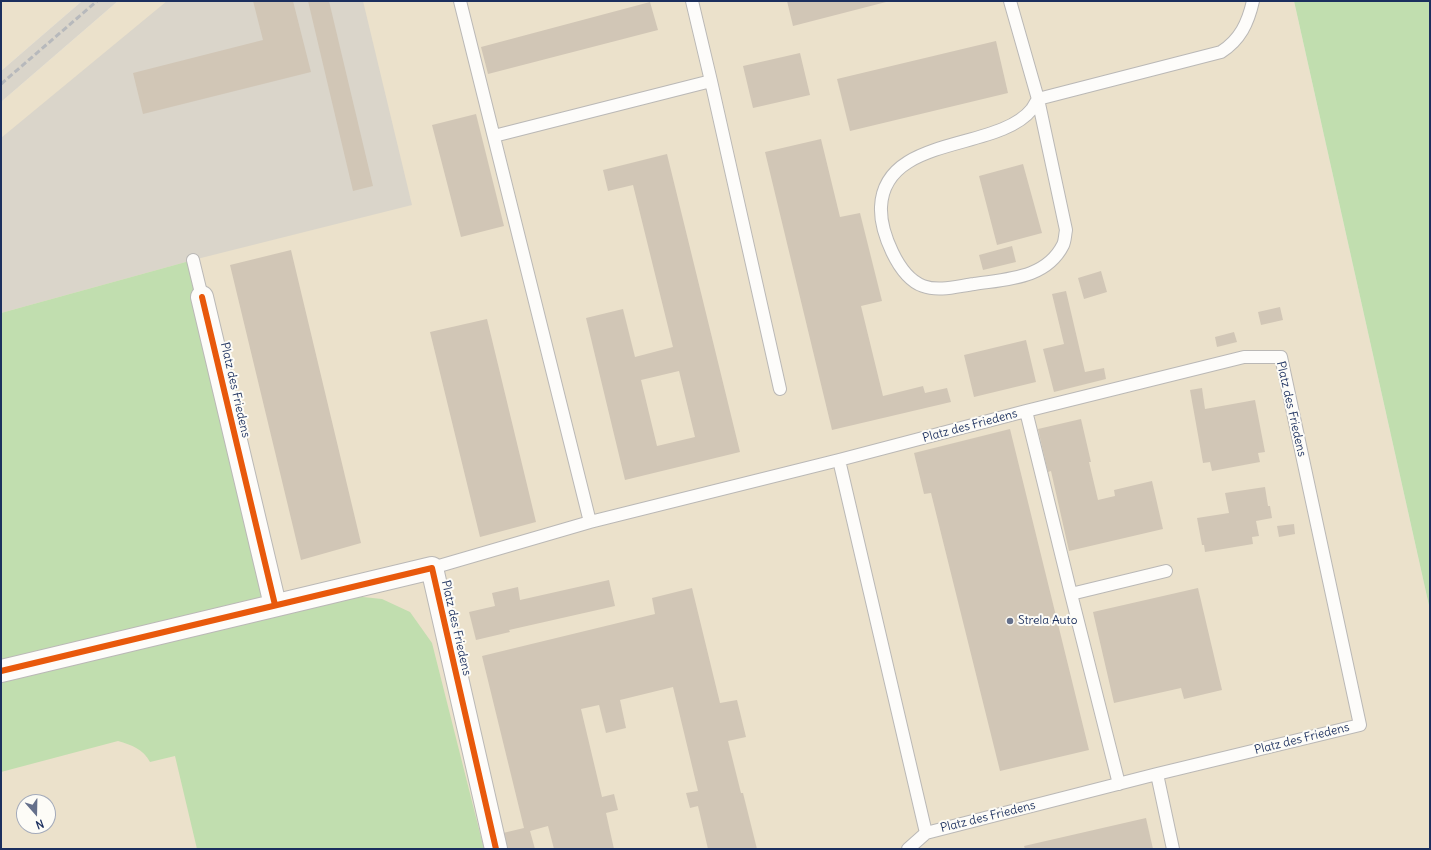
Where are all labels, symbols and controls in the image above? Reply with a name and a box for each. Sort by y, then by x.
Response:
street label: Platz des Friedens [217,341,253,439]
street label: Platz des Friedens [1273,360,1309,458]
street label: Platz des Friedens [921,406,1019,446]
street label: Platz des Friedens [438,579,474,677]
place label: Strela Auto [1018,614,1077,628]
marker: Strela Auto [1005,616,1015,626]
street label: Platz des Friedens [1253,720,1351,758]
north arrow [16,794,56,834]
street label: Platz des Friedens [939,798,1037,836]
text: N [34,816,46,832]

